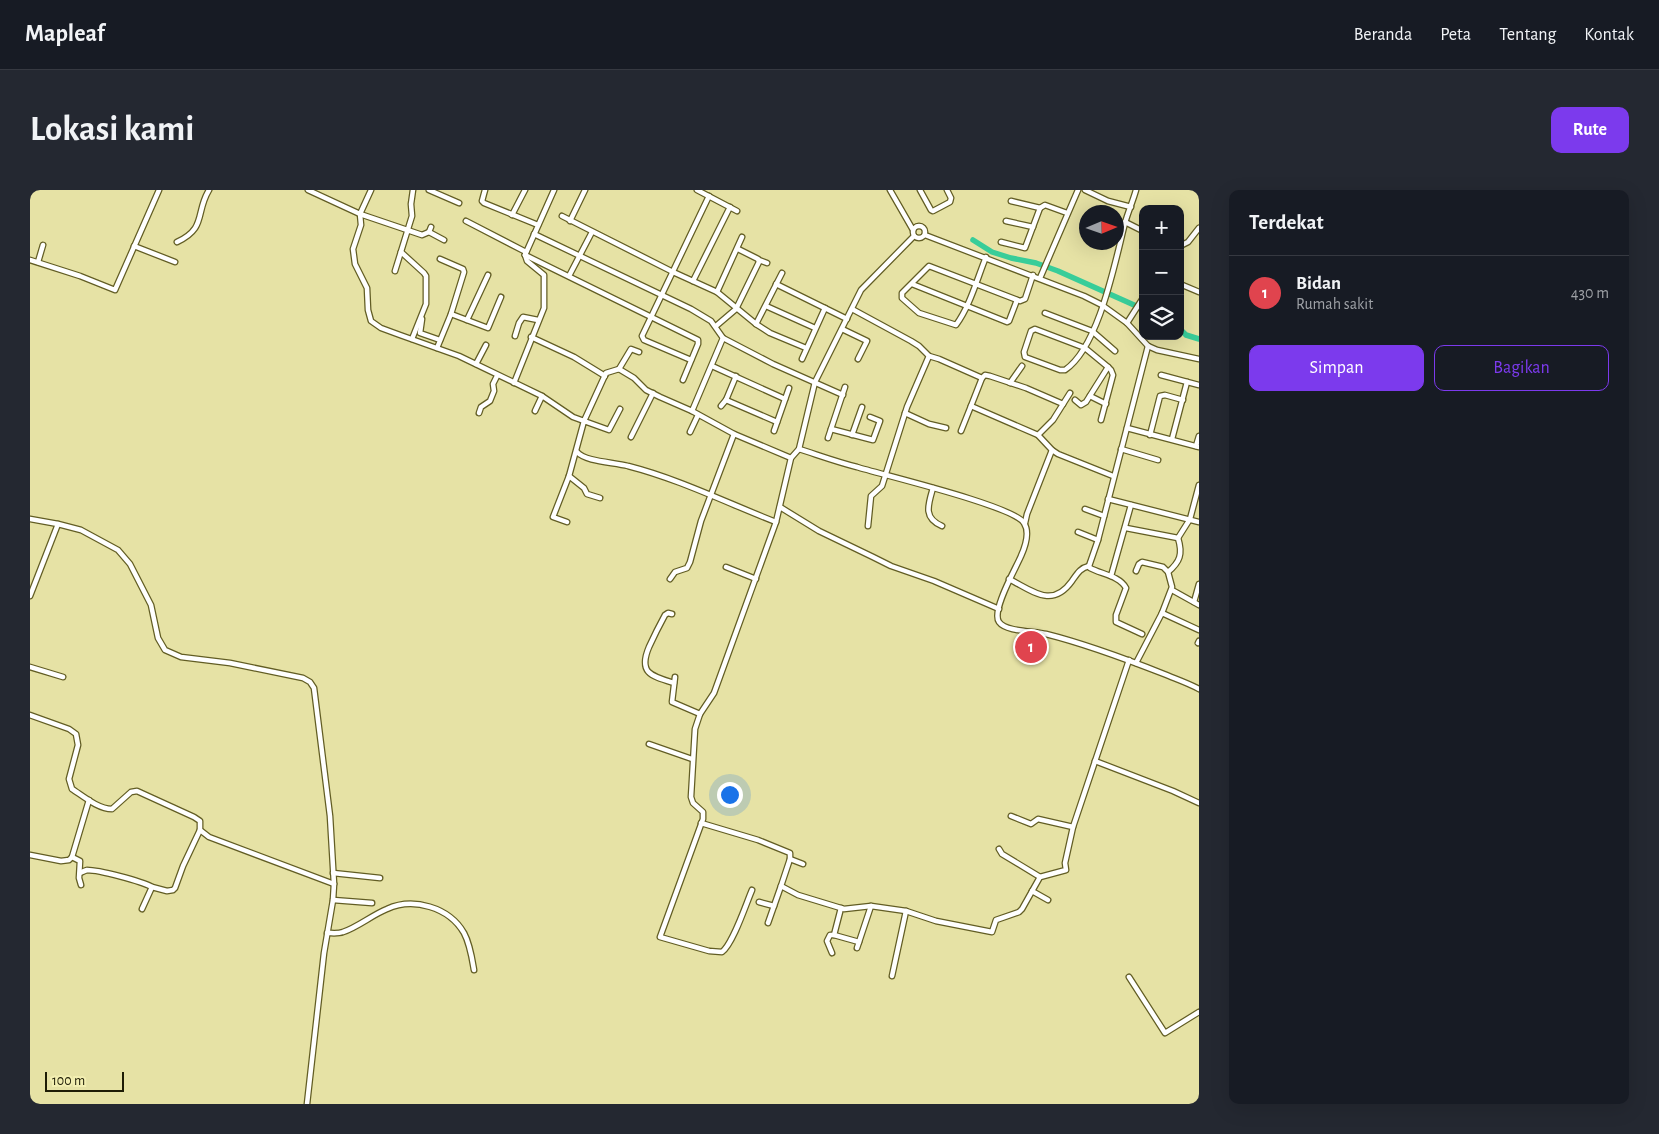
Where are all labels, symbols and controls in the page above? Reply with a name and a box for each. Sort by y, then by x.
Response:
text: Mapleaf [25,22,105,46]
text: Beranda [1354,26,1412,44]
text: Peta [1440,26,1471,44]
text: Tentang [1499,26,1556,44]
text: Kontak [1584,26,1634,44]
button: Rute [1551,107,1629,153]
text: Lokasi kami [30,112,194,147]
north arrow [1079,205,1124,250]
map controls [1139,205,1184,340]
button: + [1139,205,1184,250]
text: Terdekat [1249,212,1324,233]
button: − [1139,250,1184,295]
text: Bidan [1296,274,1341,293]
text: 1 [1262,285,1268,301]
text: 430 m [1571,285,1609,301]
button: layers [1139,295,1184,340]
text: Rumah sakit [1296,296,1373,312]
button: Simpan [1249,345,1424,391]
button: Bagikan [1434,345,1609,391]
pin: 1 [1015,628,1047,666]
your location [717,782,743,808]
scale bar [45,1069,124,1092]
text: 100 m [52,1074,85,1088]

